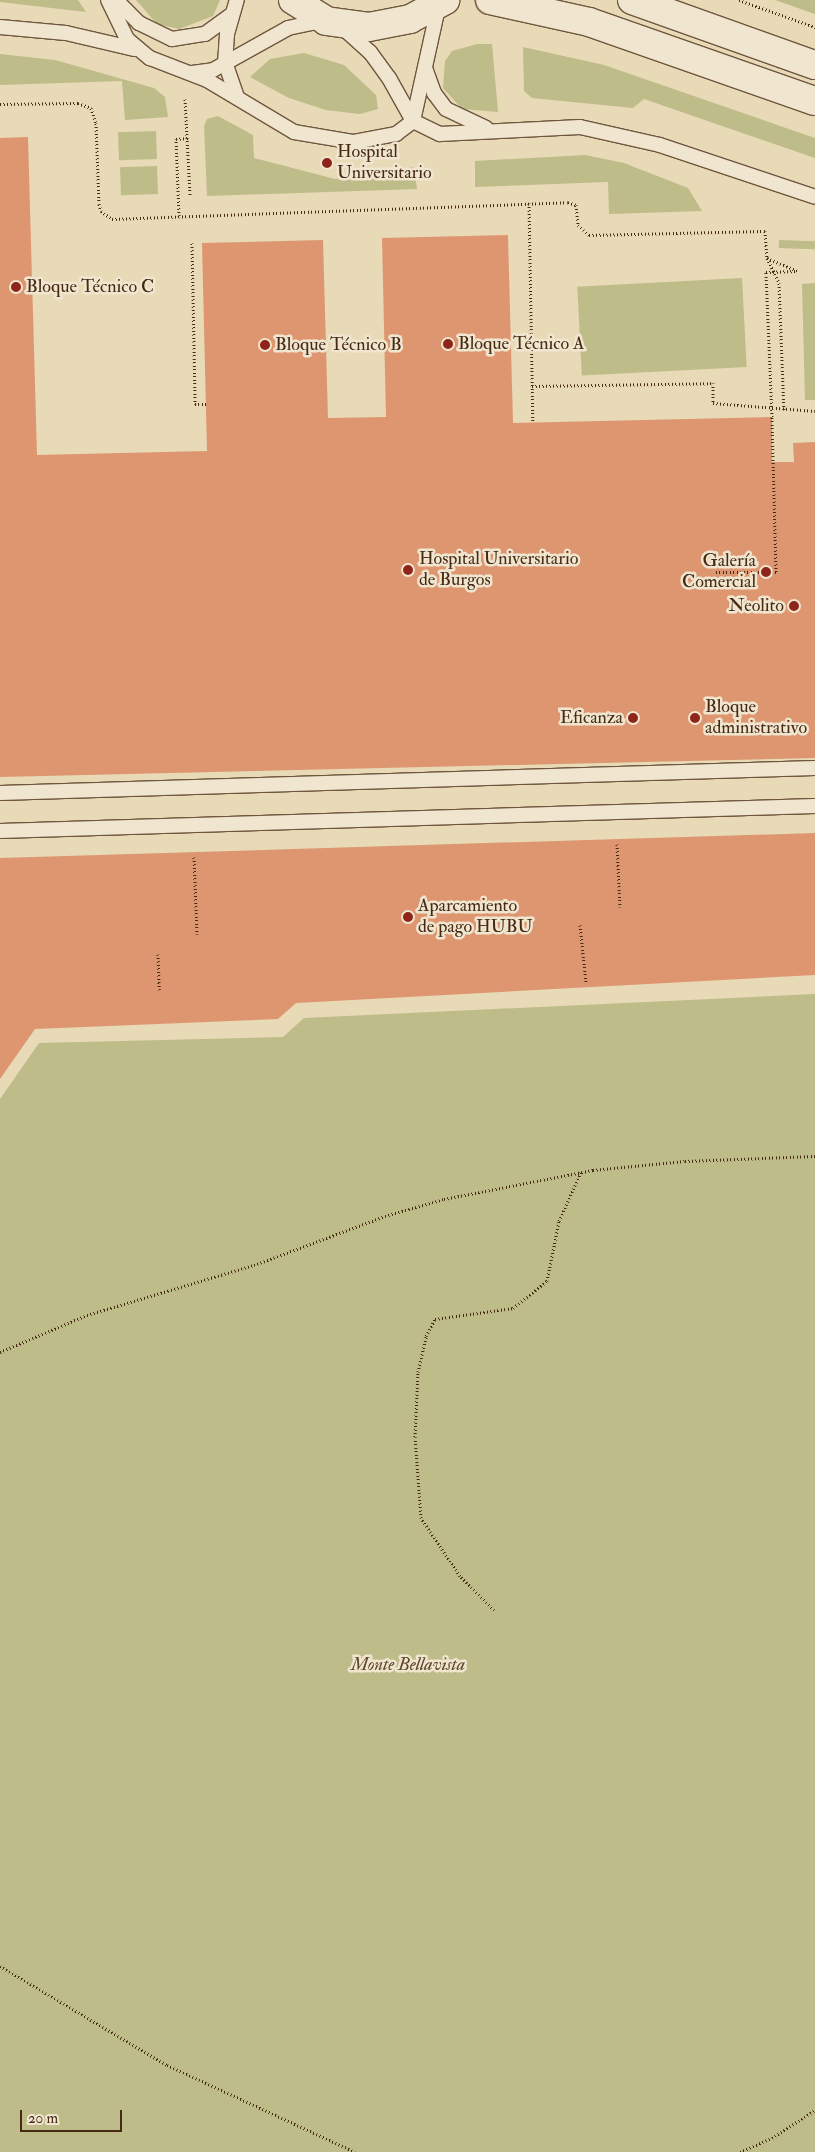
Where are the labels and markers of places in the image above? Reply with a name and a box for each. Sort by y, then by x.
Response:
place label: Hospital Universitario [337,142,432,184]
marker: Hospital Universitario [321,157,333,169]
place label: Bloque Técnico C [26,276,154,298]
marker: Bloque Técnico C [10,281,22,293]
place label: Bloque Técnico A [458,333,584,355]
place label: Bloque Técnico B [275,334,402,356]
marker: Bloque Técnico A [442,338,454,350]
marker: Bloque Técnico B [259,339,271,351]
place label: Hospital Universitario de Burgos [419,549,578,592]
place label: Galería Comercial [682,551,756,594]
marker: Hospital Universitario de Burgos [401,563,415,577]
marker: Galería Comercial [760,566,772,578]
place label: Neolito [728,595,784,617]
marker: Neolito [788,600,800,612]
place label: Bloque administrativo [705,697,807,740]
place label: Eficanza [560,707,623,729]
marker: Eficanza [627,712,639,724]
marker: Bloque administrativo [689,712,701,724]
place label: Aparcamiento de pago HUBU [418,896,533,939]
marker: Aparcamiento de pago HUBU [402,911,414,923]

